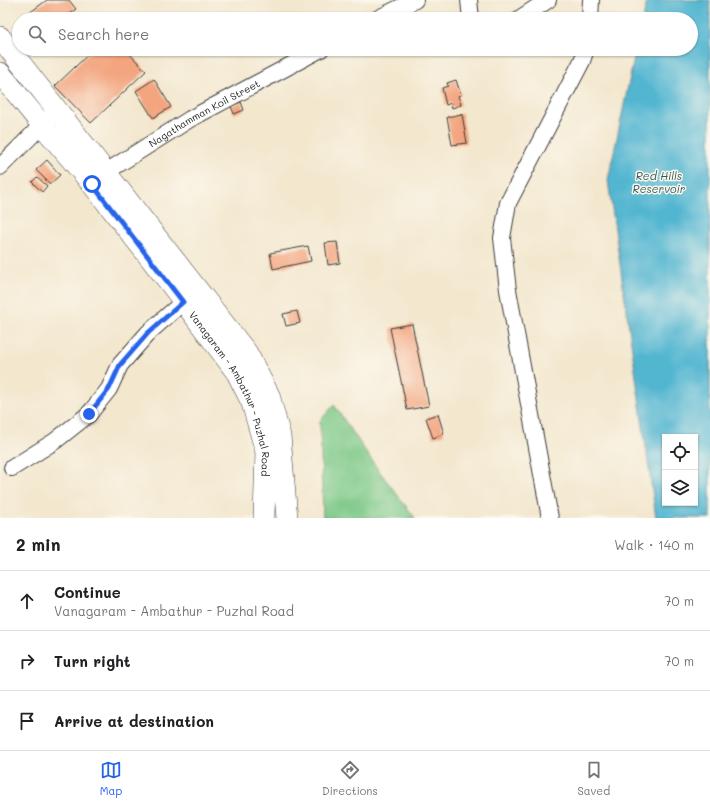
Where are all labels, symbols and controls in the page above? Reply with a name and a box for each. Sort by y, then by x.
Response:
search box [12,12,698,56]
icon: search [26,23,48,45]
text: Search here [58,24,149,44]
street label: Nagathamman Koil Street [146,76,262,150]
water label: Red Hills Reservoir [633,168,686,196]
route start [83,175,101,193]
street label: Vanagaram - Ambathur - Puzhal Road [186,308,273,477]
route end [80,405,98,423]
map controls [662,434,698,506]
button: locate [662,434,698,470]
button: layers [662,470,698,506]
text: 2 min [16,533,61,555]
text: Walk · 140 m [614,536,694,553]
text: Continue [54,582,121,602]
icon: ahead [16,590,38,612]
text: 70 m [664,592,694,609]
text: Vanagaram - Ambathur - Puzhal Road [54,602,294,619]
icon: right [16,650,38,672]
text: Turn right [54,651,131,671]
text: 70 m [664,652,694,669]
icon: arrive [16,710,38,732]
text: Arrive at destination [54,711,214,731]
tab: Map [100,759,122,798]
tab: Directions [322,759,378,798]
tab: Saved [577,759,610,798]

